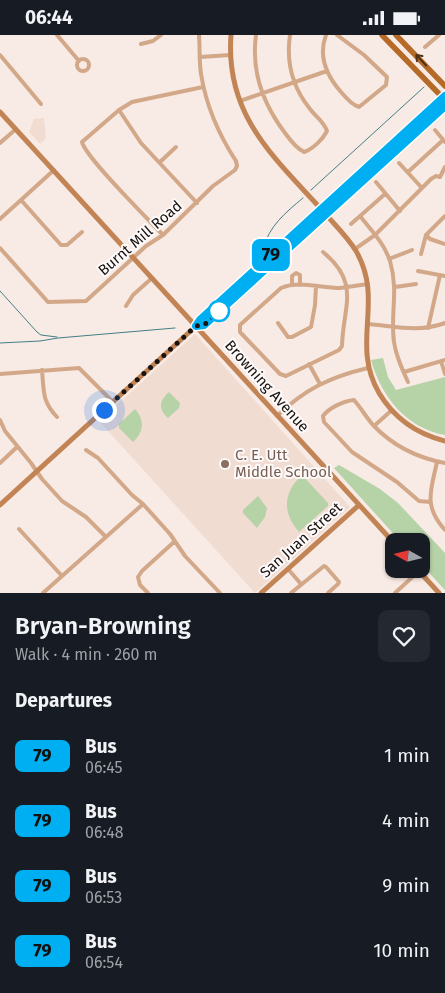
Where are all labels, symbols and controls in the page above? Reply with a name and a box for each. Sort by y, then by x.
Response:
text: 06:44 [25,6,73,29]
one-way arrow [415,53,427,66]
street label: Burnt Mill Road [94,197,186,279]
line badge: 79 [248,239,294,271]
text: 79 [262,244,280,266]
unlabelled marker [208,300,230,322]
street label: Browning Avenue [221,336,313,436]
your location [92,398,117,423]
place label: C. E. Utt Middle School [235,446,332,481]
marker: C. E. Utt Middle School [219,458,231,470]
street label: San Juan Street [256,498,346,581]
north arrow [385,533,430,577]
map controls [385,533,430,578]
button: heart [378,610,430,662]
text: Bryan-Browning [15,612,191,640]
text: Walk · 4 min · 260 m [15,645,157,664]
text: Departures [15,689,112,712]
text: Bus [85,735,117,758]
text: 1 min [384,744,430,767]
text: 79 [33,745,52,767]
text: 06:45 [85,758,123,777]
text: Bus [85,800,117,823]
text: 4 min [382,809,430,832]
text: 79 [33,810,52,832]
text: 06:48 [85,823,124,842]
text: Bus [85,865,117,888]
text: 9 min [382,874,430,897]
text: 79 [33,875,52,897]
text: 06:53 [85,888,122,907]
text: Bus [85,930,117,953]
text: 10 min [373,939,430,962]
text: 79 [33,940,52,962]
text: 06:54 [85,953,123,972]

